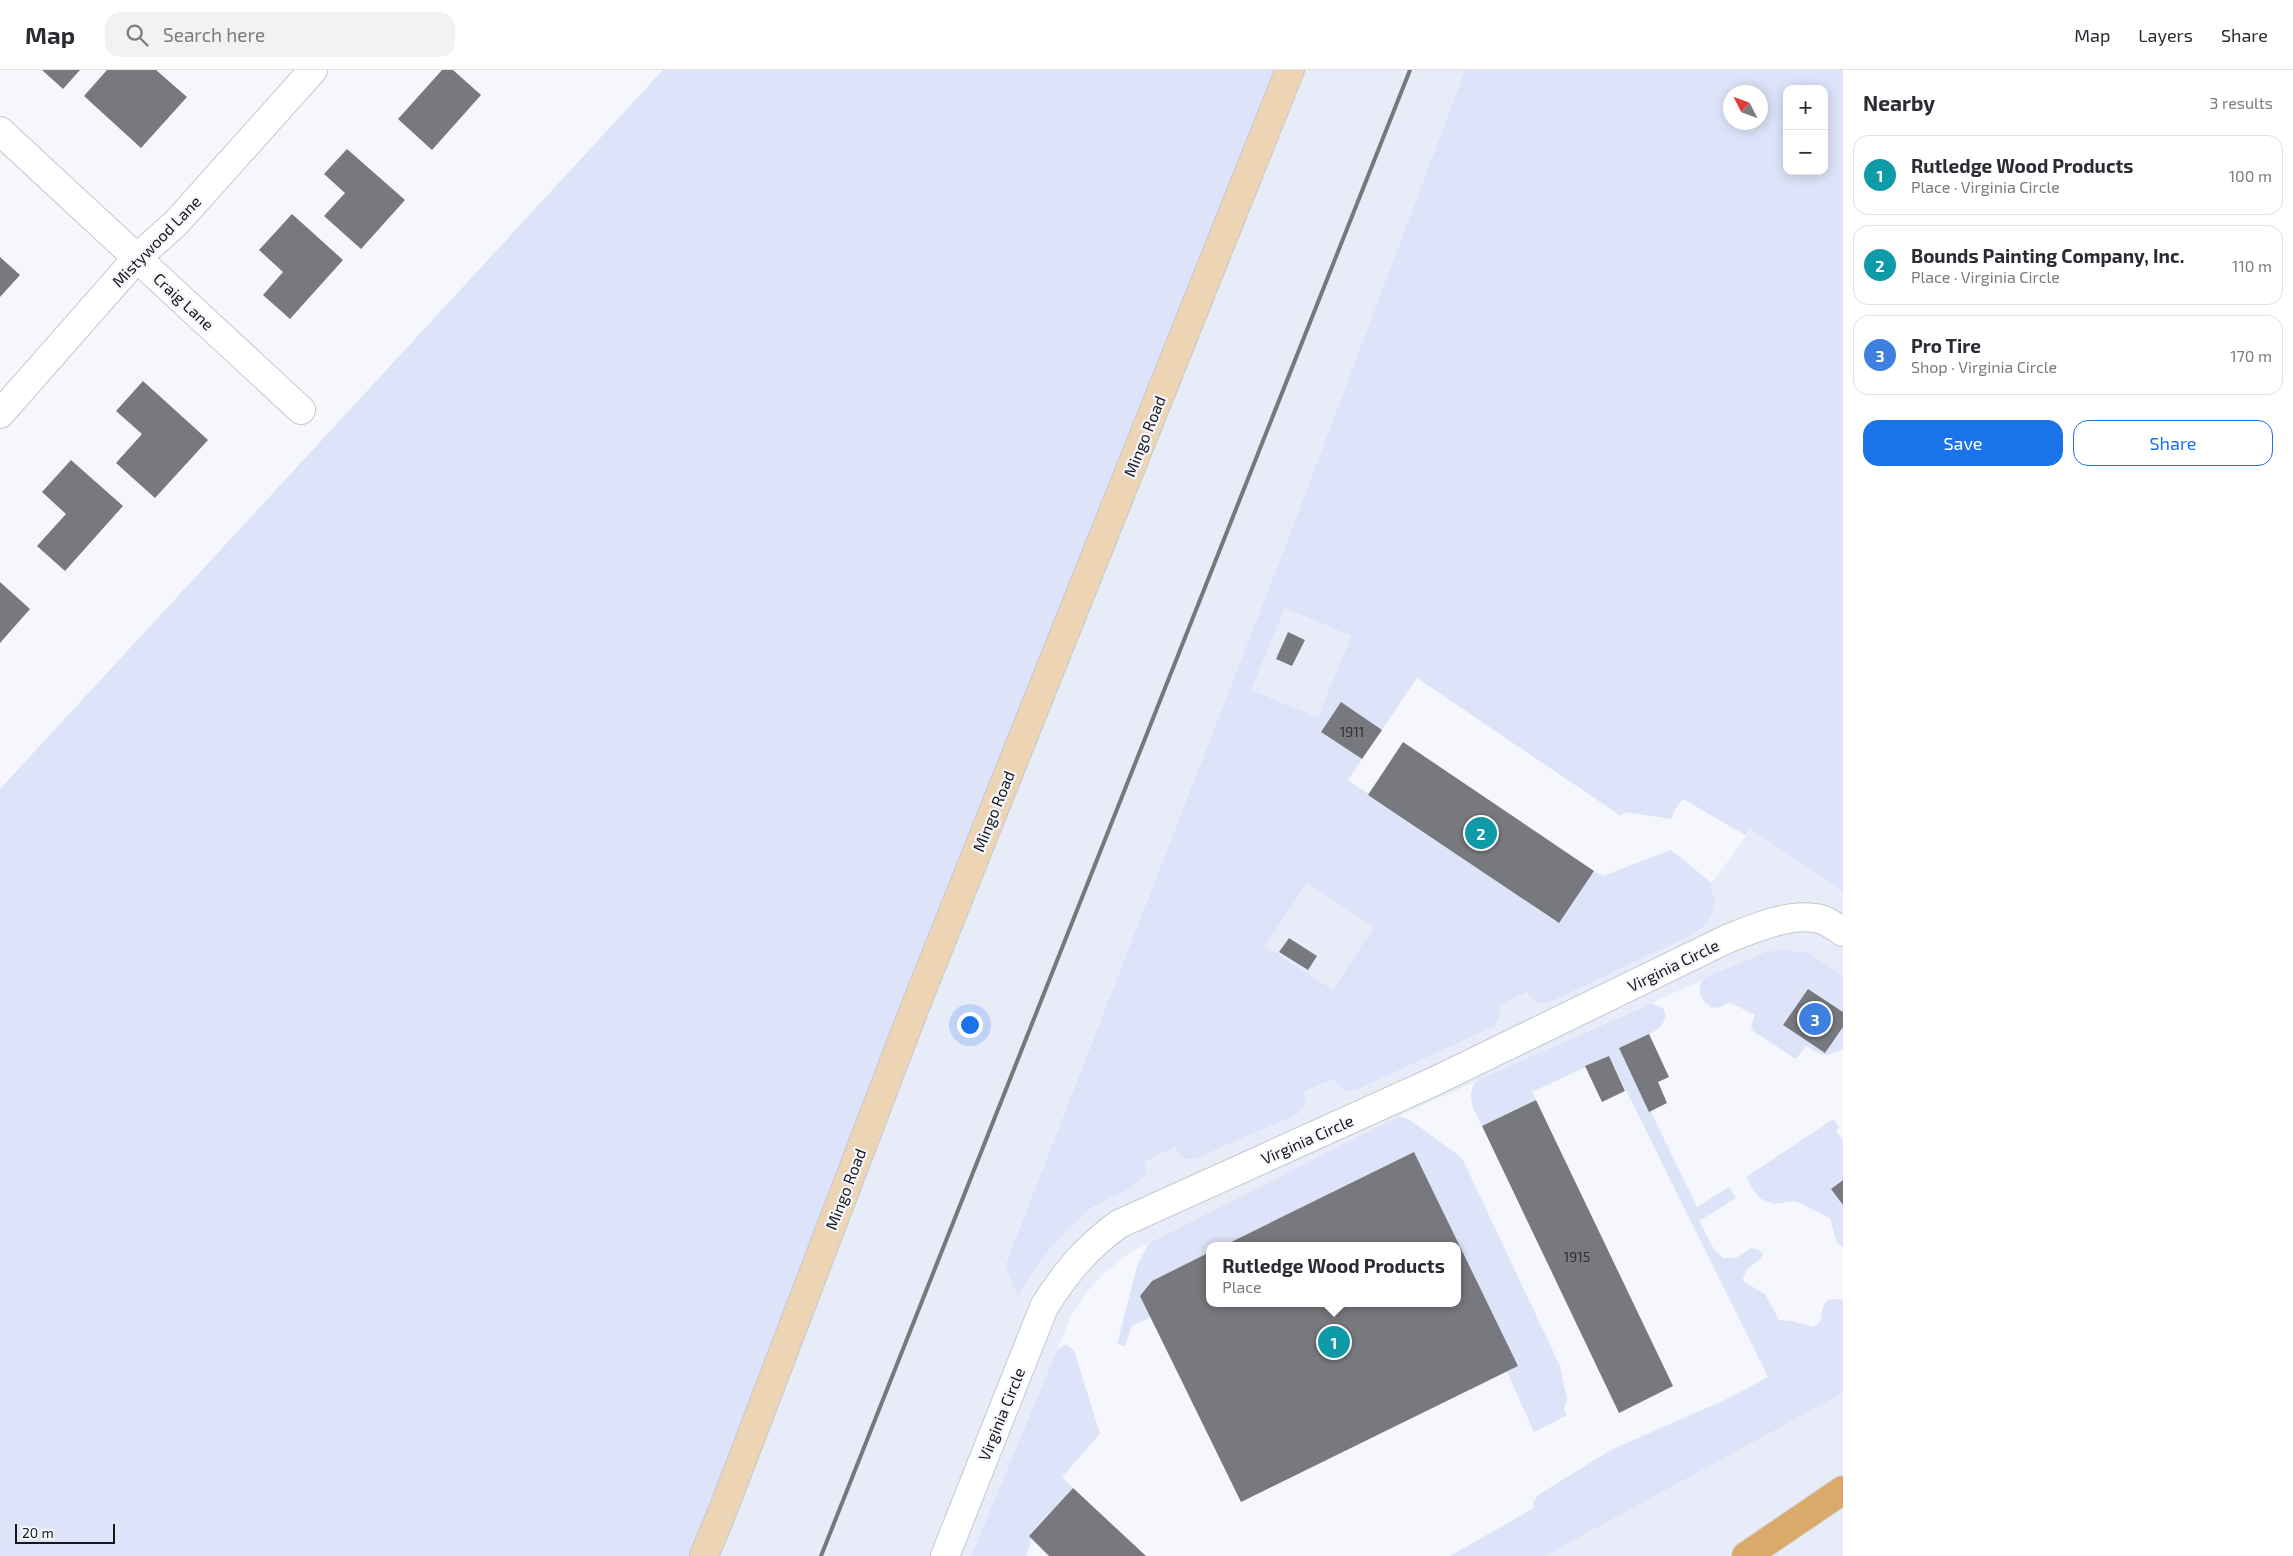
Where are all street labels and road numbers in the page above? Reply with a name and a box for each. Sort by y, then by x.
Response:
street label: Mistywood Lane [108,191,204,291]
street label: Craig Lane [150,268,218,334]
street label: Mingo Road [1119,393,1169,479]
street label: Mingo Road [968,768,1018,854]
street label: Virginia Circle [1624,935,1722,995]
street label: Virginia Circle [1258,1110,1356,1168]
street label: Mingo Road [821,1146,869,1232]
street label: Virginia Circle [974,1365,1028,1463]

